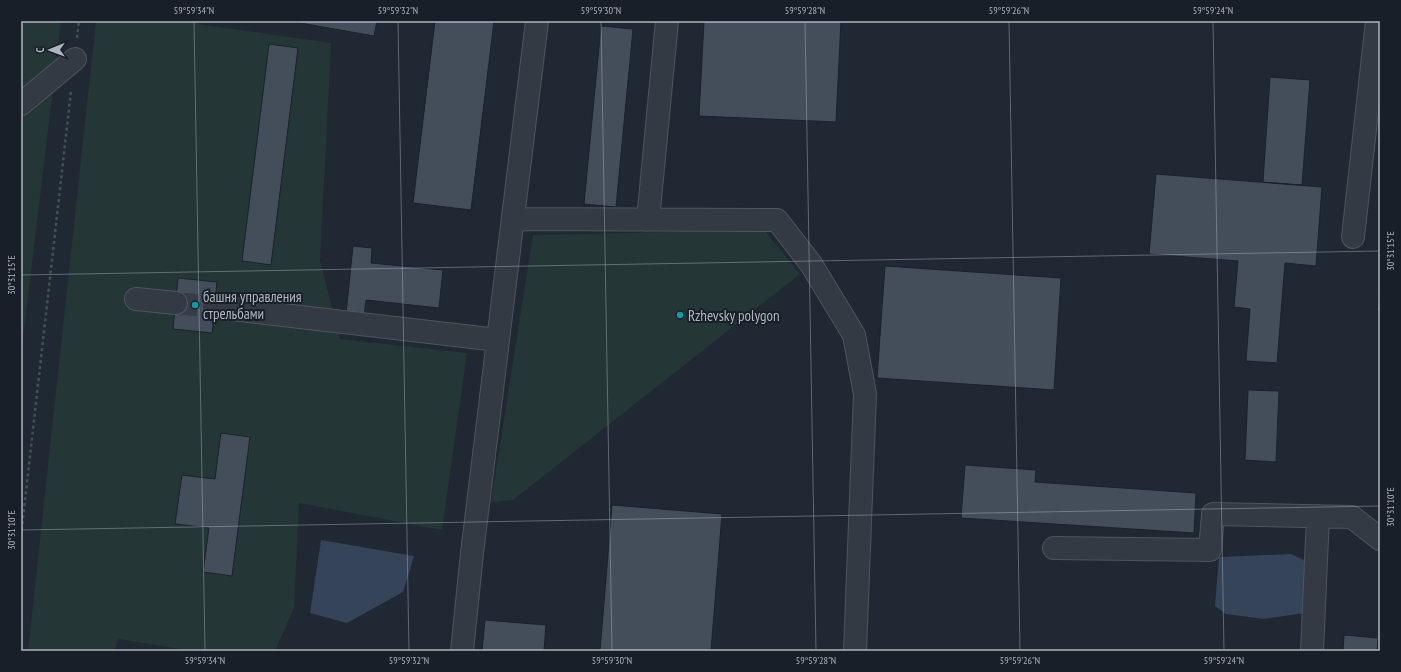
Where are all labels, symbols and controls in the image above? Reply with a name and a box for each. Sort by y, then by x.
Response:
text: 59°59'34"N [174,4,214,17]
text: 59°59'32"N [378,4,418,17]
text: 59°59'30"N [581,4,621,17]
text: 59°59'28"N [785,4,825,17]
text: 59°59'26"N [989,4,1029,17]
text: 59°59'24"N [1193,4,1233,17]
north arrow [30,30,70,70]
text: С [33,48,47,53]
text: 30°31'15"E [1384,231,1397,271]
text: 30°31'15"E [5,255,18,295]
place label: башня управления стрельбами [203,287,302,323]
marker: башня управления стрельбами [190,300,200,310]
place label: Rzhevsky polygon [688,306,780,325]
marker: Rzhevsky polygon [675,310,685,320]
text: 30°31'10"E [1384,487,1397,527]
text: 30°31'10"E [5,510,18,550]
text: 59°59'34"N [185,654,225,667]
text: 59°59'32"N [389,654,429,667]
text: 59°59'30"N [592,654,632,667]
text: 59°59'28"N [796,654,836,667]
text: 59°59'26"N [1000,654,1040,667]
text: 59°59'24"N [1204,654,1244,667]

